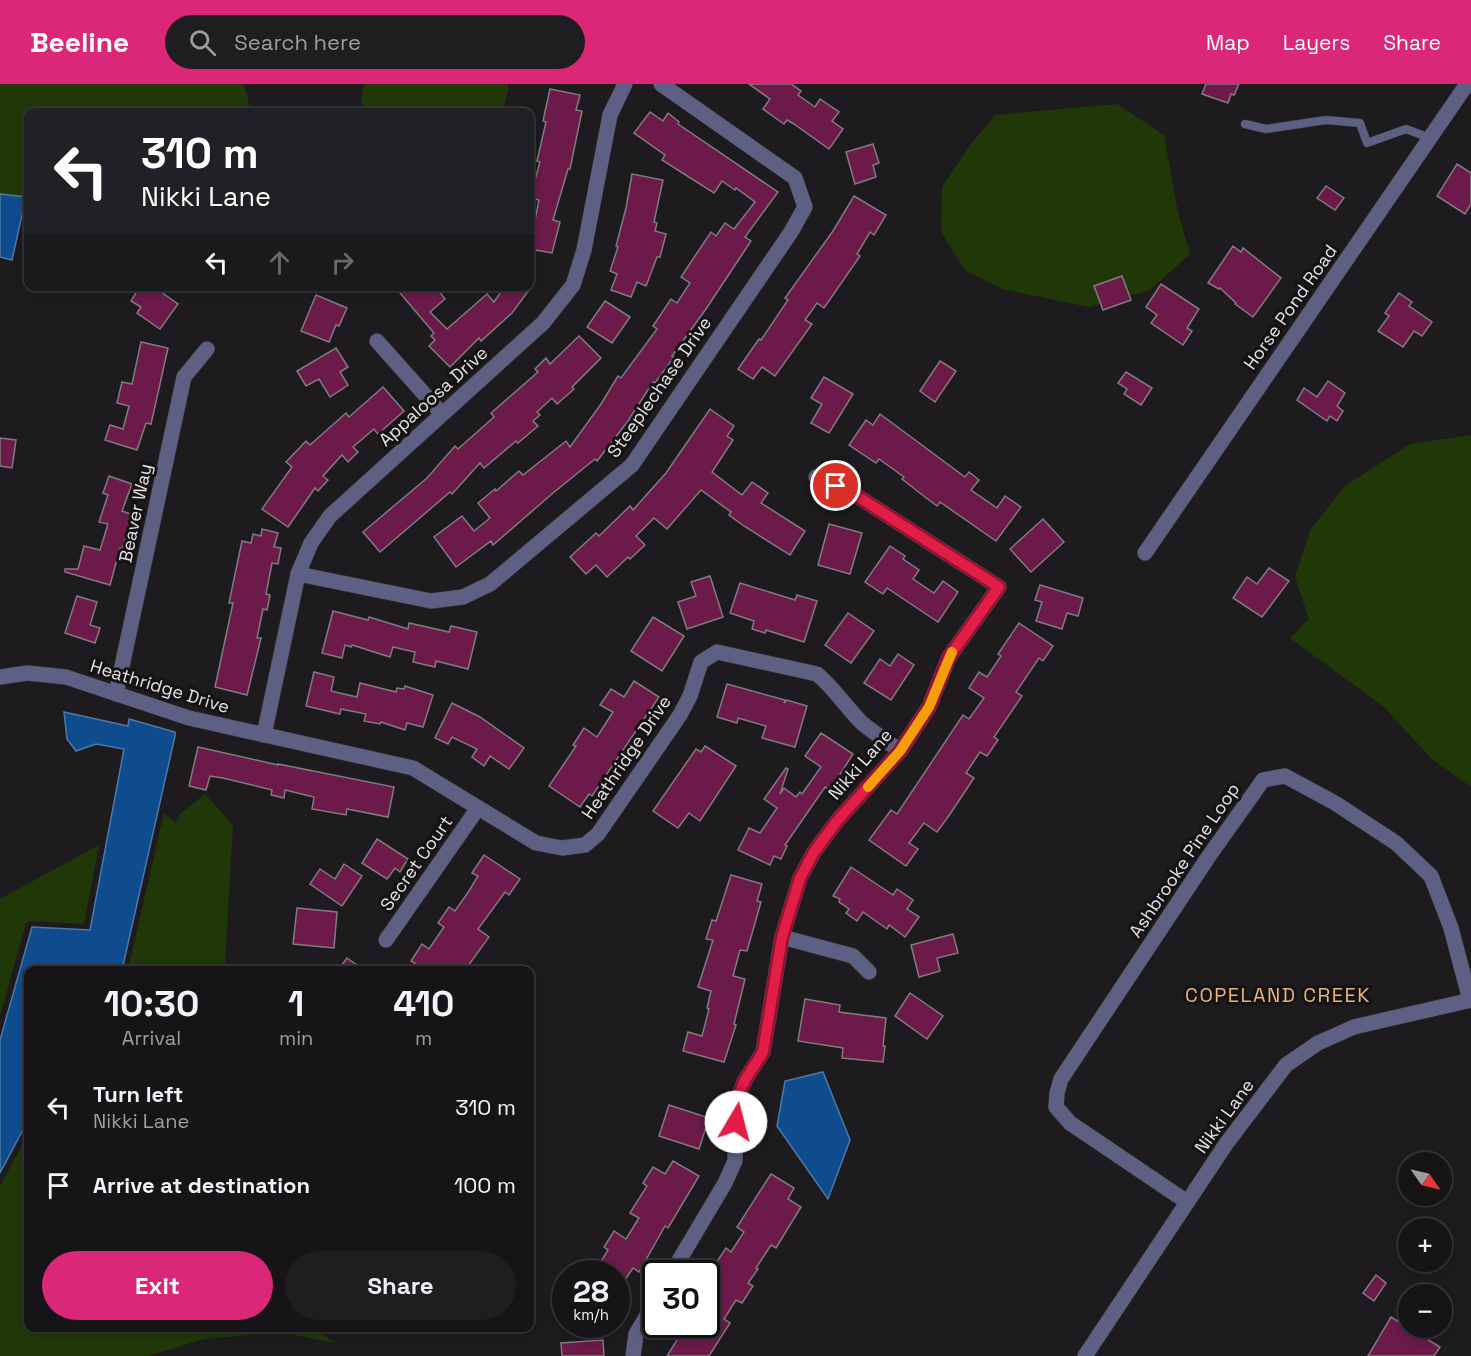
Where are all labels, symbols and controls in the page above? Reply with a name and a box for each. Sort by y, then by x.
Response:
search box [165,15,585,69]
text: Beeline [30,24,129,60]
icon: search [186,26,219,59]
text: Search here [234,28,361,56]
text: Map [1206,29,1250,56]
text: Layers [1283,29,1350,56]
text: Share [1383,29,1441,56]
text: 310 m [141,127,259,180]
icon: left [42,132,120,210]
text: Nikki Lane [141,179,271,214]
street label: Horse Pond Road [1238,240,1342,374]
icon: left [200,246,233,279]
icon: ahead [263,246,296,279]
icon: right [326,246,359,279]
street label: Steeplechase Drive [602,312,716,462]
street label: Appaloosa Drive [374,341,492,451]
pin [810,460,861,511]
street label: Beaver Way [113,462,157,564]
icon: arrive [819,469,852,502]
street label: Heathridge Drive [88,654,232,718]
street label: Heathridge Drive [576,691,676,823]
street label: Nikki Lane [823,724,897,804]
street label: Ashbrooke Pine Loop [1124,778,1244,942]
street label: Secret Court [375,811,457,915]
text: 10:30 [104,981,199,1027]
text: 1 [288,981,304,1027]
text: 410 [393,981,454,1027]
district label: COPELAND CREEK [1185,982,1371,1008]
text: Arrival [122,1025,181,1051]
text: min [279,1025,313,1051]
text: m [415,1025,432,1051]
street label: Nikki Lane [1189,1074,1259,1158]
text: Turn left [93,1080,183,1108]
position arrow [704,1090,768,1154]
icon: left [42,1091,75,1124]
text: 310 m [455,1093,516,1121]
text: Nikki Lane [93,1108,189,1134]
north arrow [1398,1152,1452,1206]
map controls [1398,1152,1452,1338]
icon: arrive [42,1169,75,1202]
text: Arrive at destination [93,1171,310,1199]
text: 100 m [454,1171,516,1199]
button: + [1398,1218,1452,1272]
button: Exit [42,1251,273,1320]
button: Share [285,1251,516,1320]
speed limit sign: 30 [642,1260,720,1338]
text: 28 [573,1272,609,1311]
button: − [1398,1284,1452,1338]
text: km/h [573,1305,609,1324]

